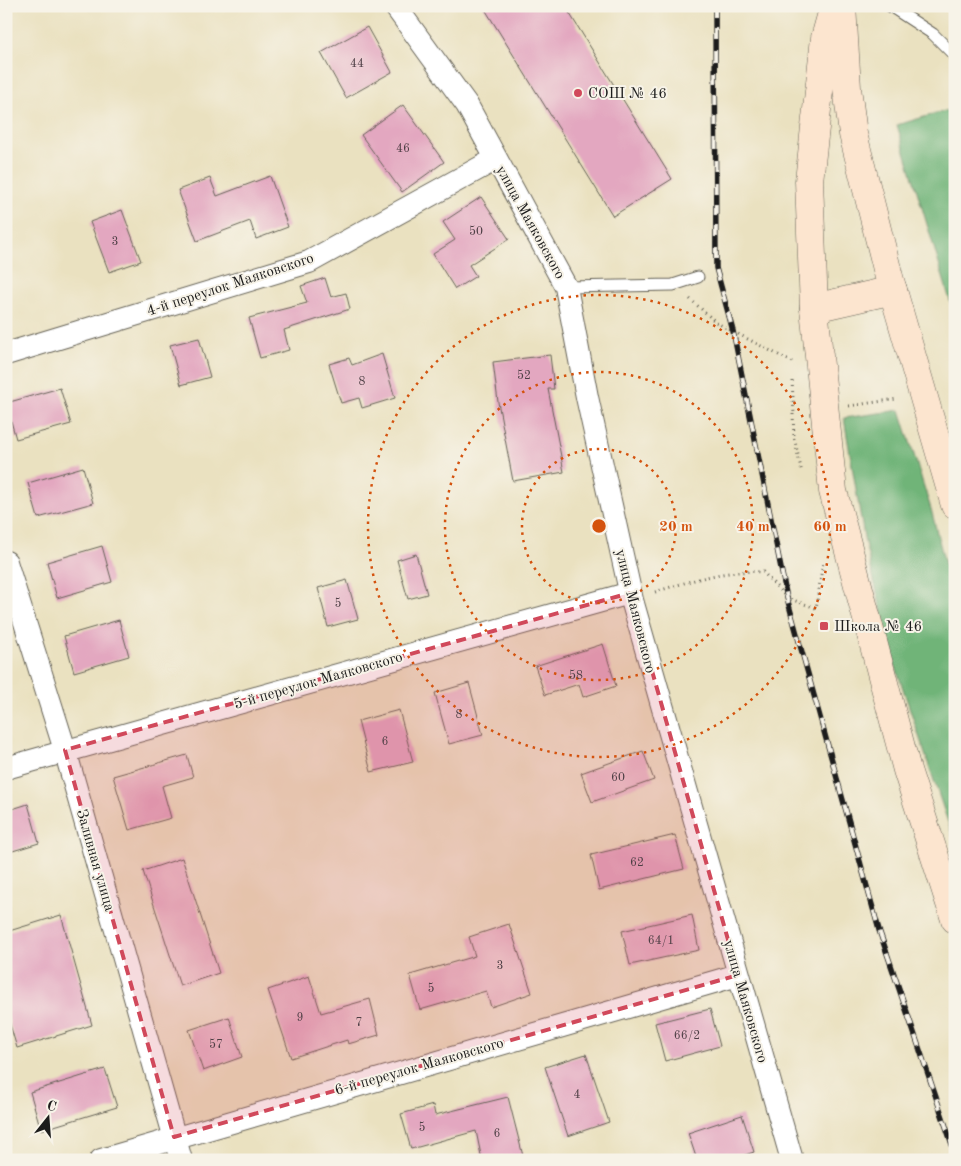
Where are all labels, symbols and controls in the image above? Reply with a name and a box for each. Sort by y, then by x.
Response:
house number: 44 [350,58,364,70]
marker: СОШ № 46 [572,87,584,99]
place label: СОШ № 46 [588,87,667,102]
house number: 46 [396,143,410,155]
street label: улица Маяковского [492,163,567,282]
house number: 50 [469,225,483,238]
house number: 3 [112,236,118,248]
street label: 4-й переулок Маяковского [145,251,316,320]
house number: 52 [517,369,531,382]
house number: 8 [359,376,366,388]
centre of rings [590,517,608,535]
text: 20 m [659,520,693,535]
text: 40 m [736,520,770,535]
text: 60 m [813,520,847,535]
street label: улица Маяковского [612,548,657,675]
house number: 5 [335,597,342,610]
marker: Школа № 46 [818,620,830,632]
place label: Школа № 46 [834,620,922,635]
street label: 5-й переулок Маяковского [232,650,405,713]
house number: 58 [569,669,583,682]
house number: 8 [456,709,463,721]
house number: 6 [382,736,389,748]
house number: 60 [611,772,625,784]
street label: Заливная улица [73,808,116,914]
house number: 62 [630,857,644,869]
house number: 64/1 [648,935,674,947]
street label: улица Маяковского [720,938,769,1065]
house number: 3 [497,960,503,972]
house number: 5 [428,982,435,995]
house number: 9 [297,1012,303,1024]
house number: 7 [356,1017,362,1029]
house number: 66/2 [674,1030,700,1042]
street label: 6-й переулок Маяковского [333,1036,506,1099]
house number: 57 [209,1038,223,1051]
house number: 4 [574,1089,581,1101]
north arrow [22,1094,72,1144]
text: С [45,1098,58,1115]
house number: 5 [419,1121,426,1134]
house number: 6 [494,1128,501,1140]

